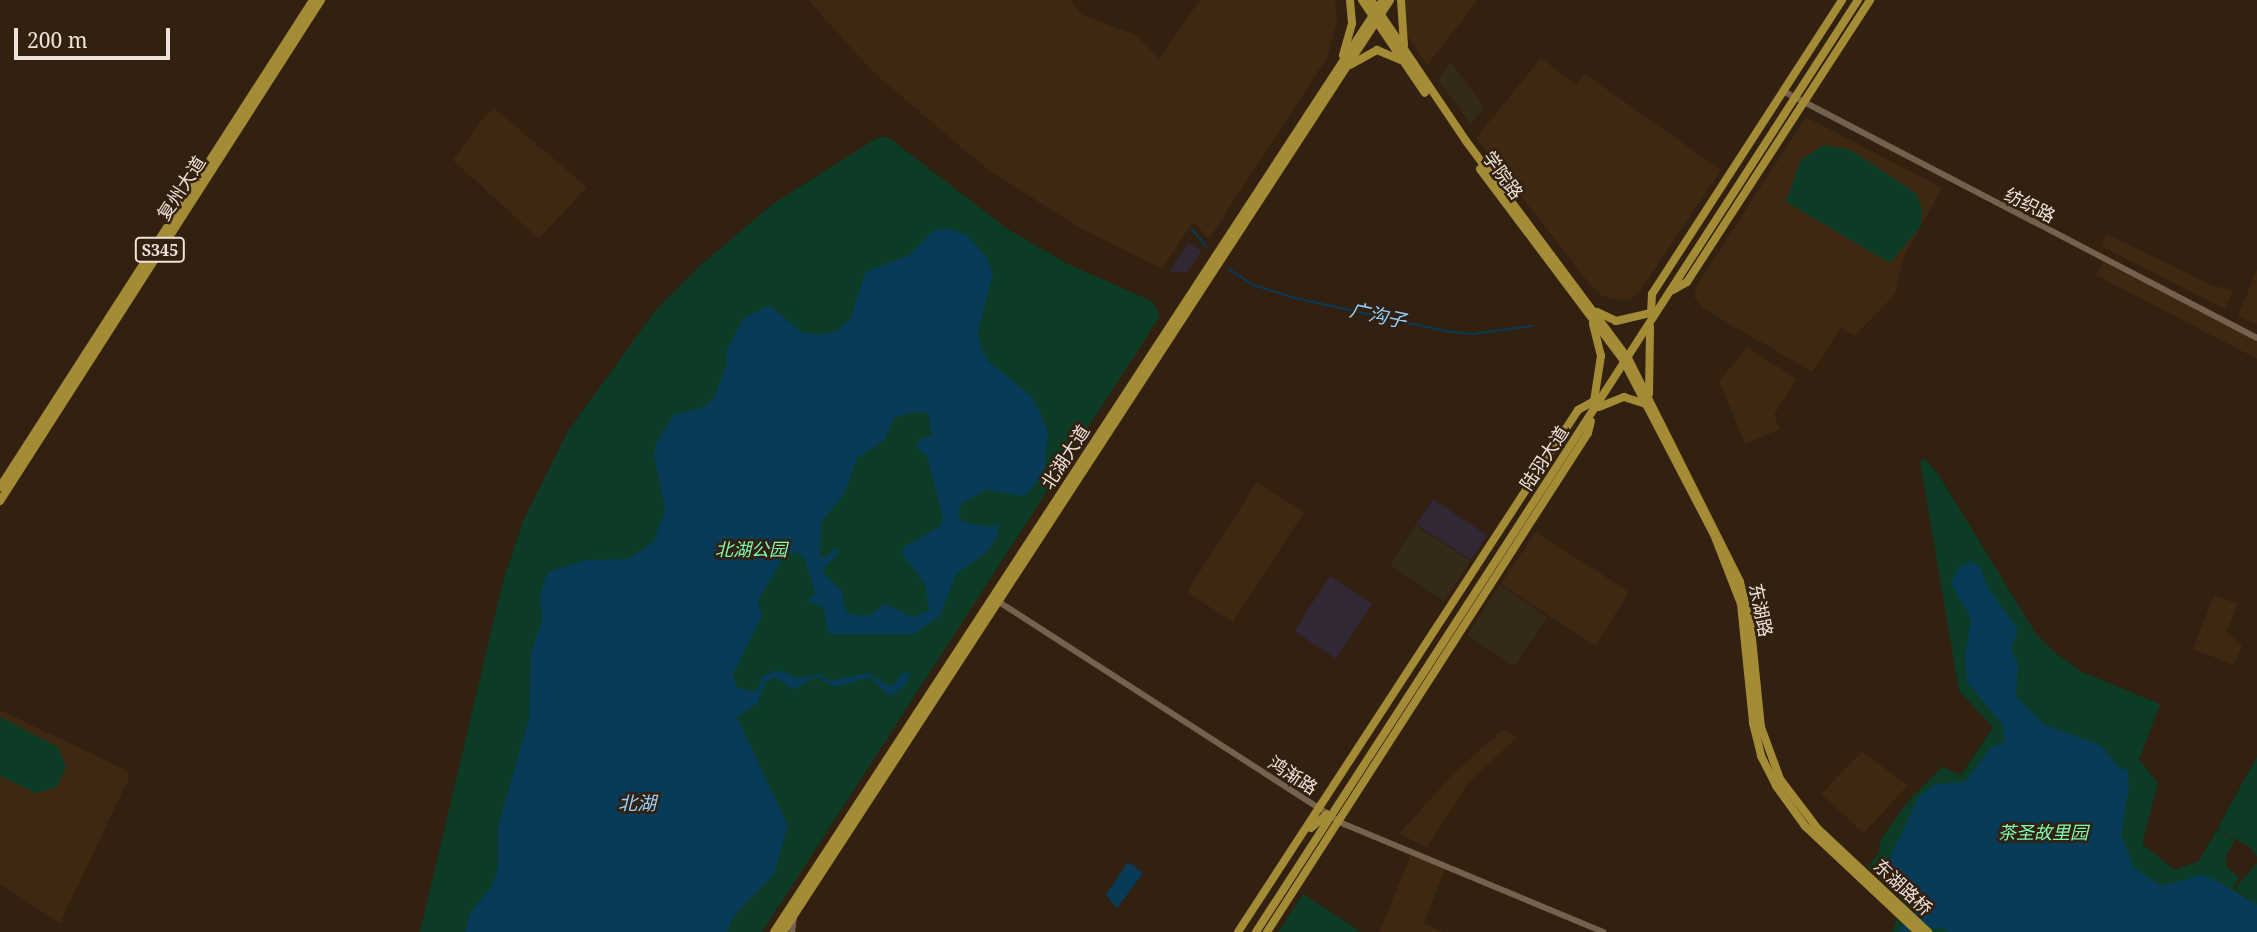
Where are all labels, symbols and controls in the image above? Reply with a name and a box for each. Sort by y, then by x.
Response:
scale bar [18,14,173,58]
text: 200 m [27,26,88,54]
street label: 学院路 [1478,147,1528,203]
street label: 复州大道 [152,152,210,224]
street label: 纺织路 [2001,183,2059,227]
road number: S345 [134,238,186,262]
water label: 广沟子 [1348,299,1408,333]
street label: 北湖大道 [1036,421,1094,493]
street label: 陆羽大道 [1515,422,1573,494]
park label: 北湖公园 [715,538,787,560]
street label: 东湖路 [1745,581,1777,639]
street label: 鸿渐路 [1264,751,1322,799]
water label: 北湖 [618,793,656,815]
park label: 茶圣故里园 [1998,821,2088,843]
street label: 东湖路桥 [1869,855,1937,919]

